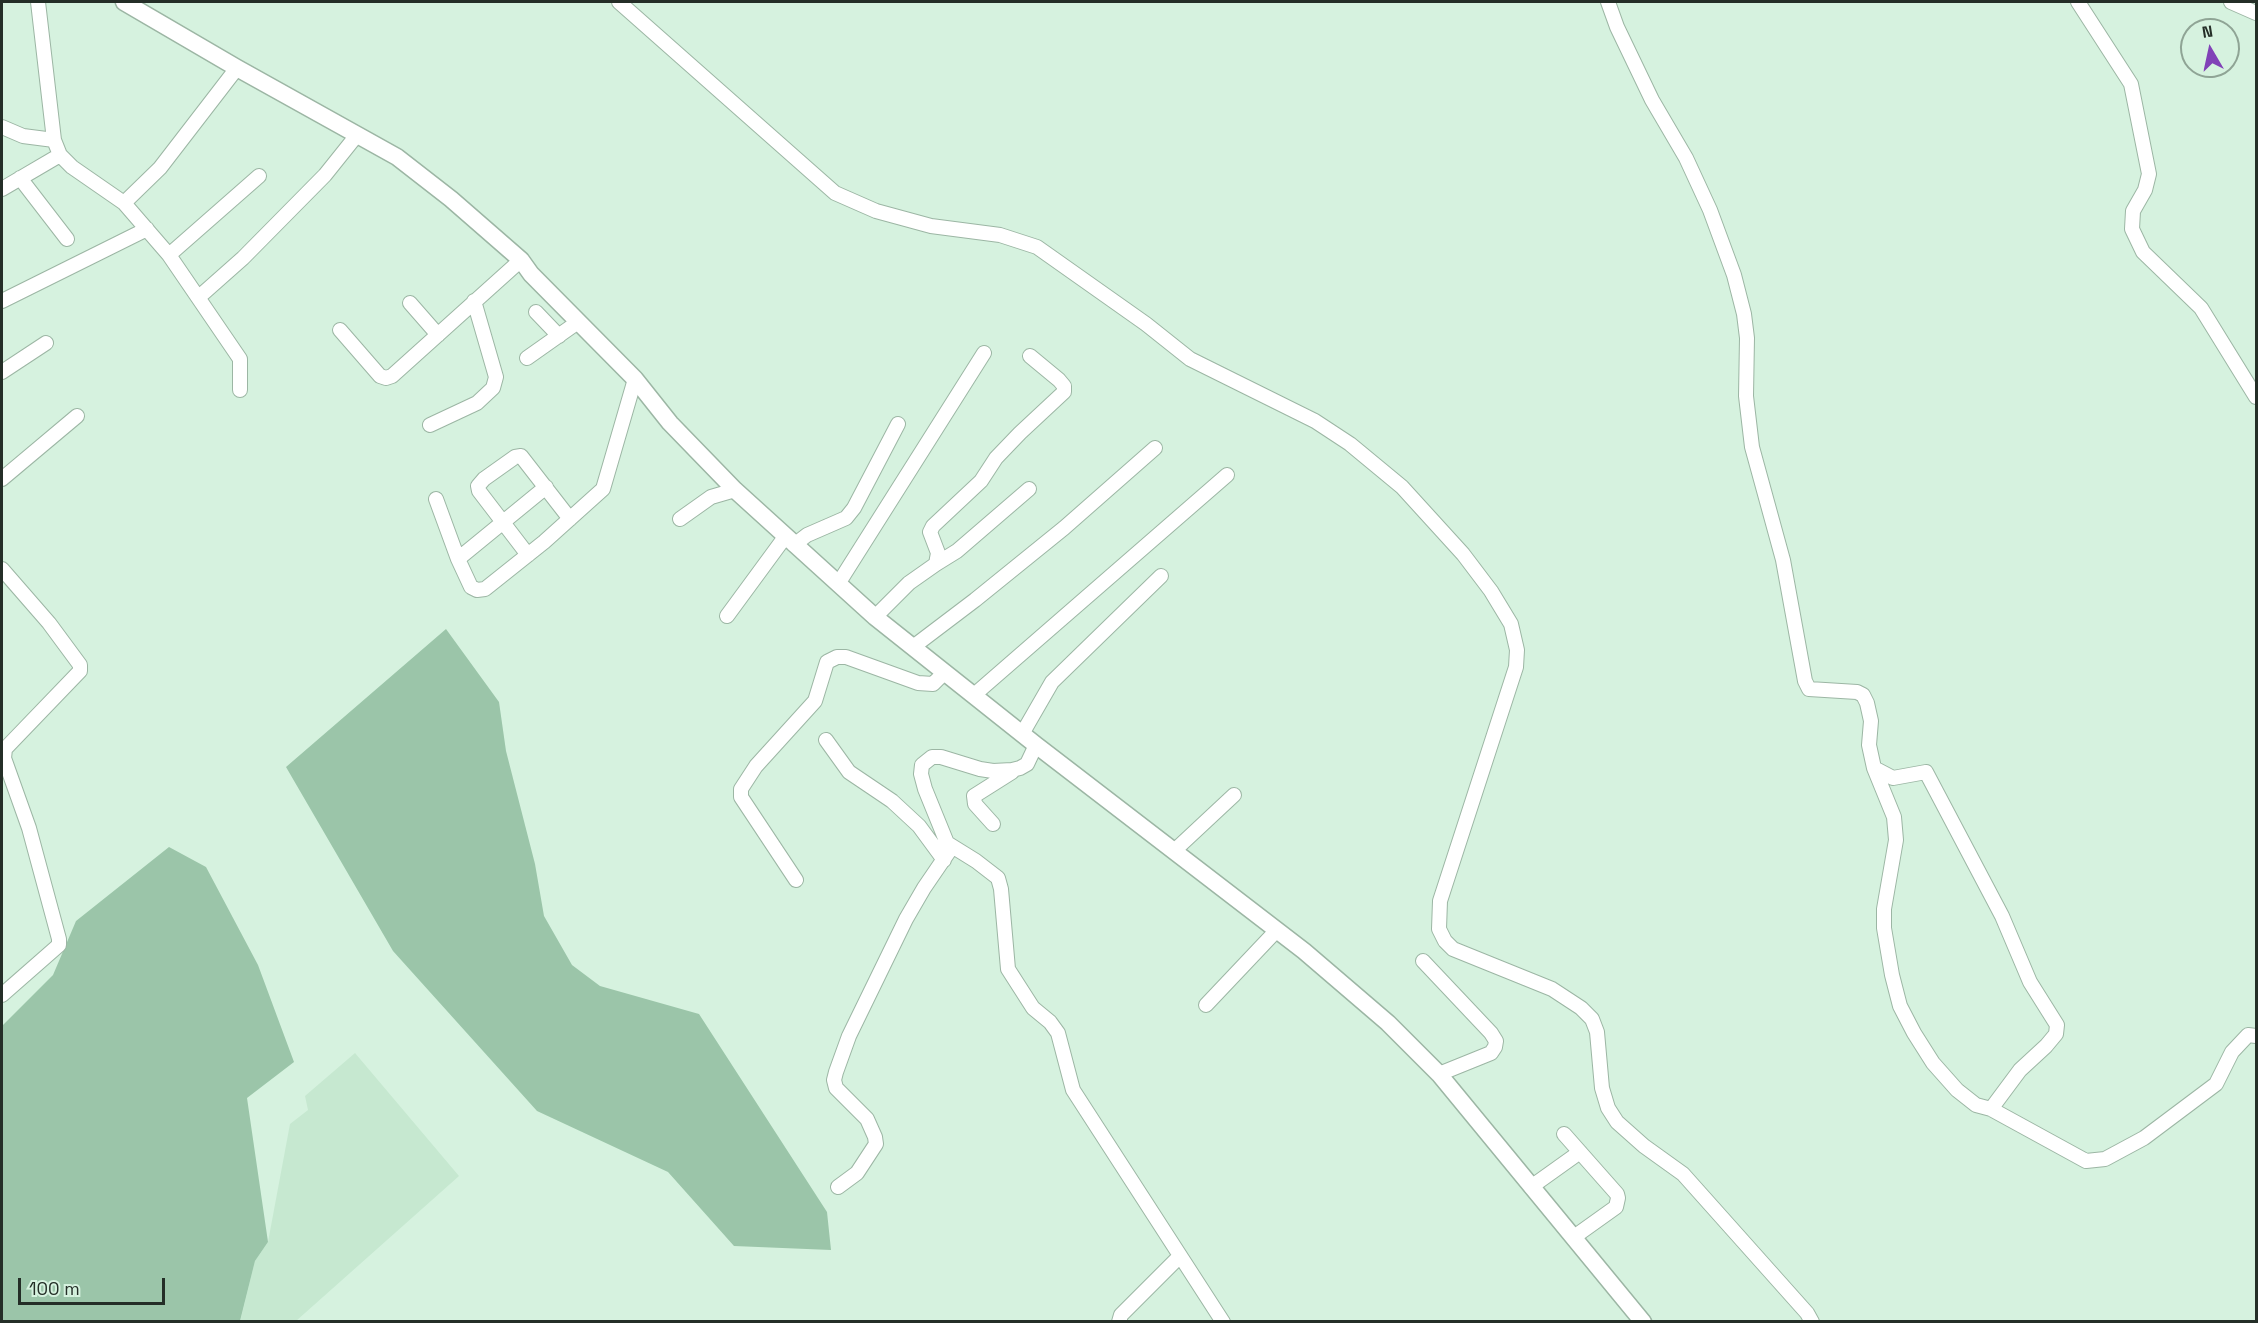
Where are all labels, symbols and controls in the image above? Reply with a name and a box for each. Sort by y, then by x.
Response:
north arrow [2180,18,2240,78]
text: N [2200,20,2214,43]
scale bar [21,1266,168,1304]
text: 100 m [29,1277,80,1300]

